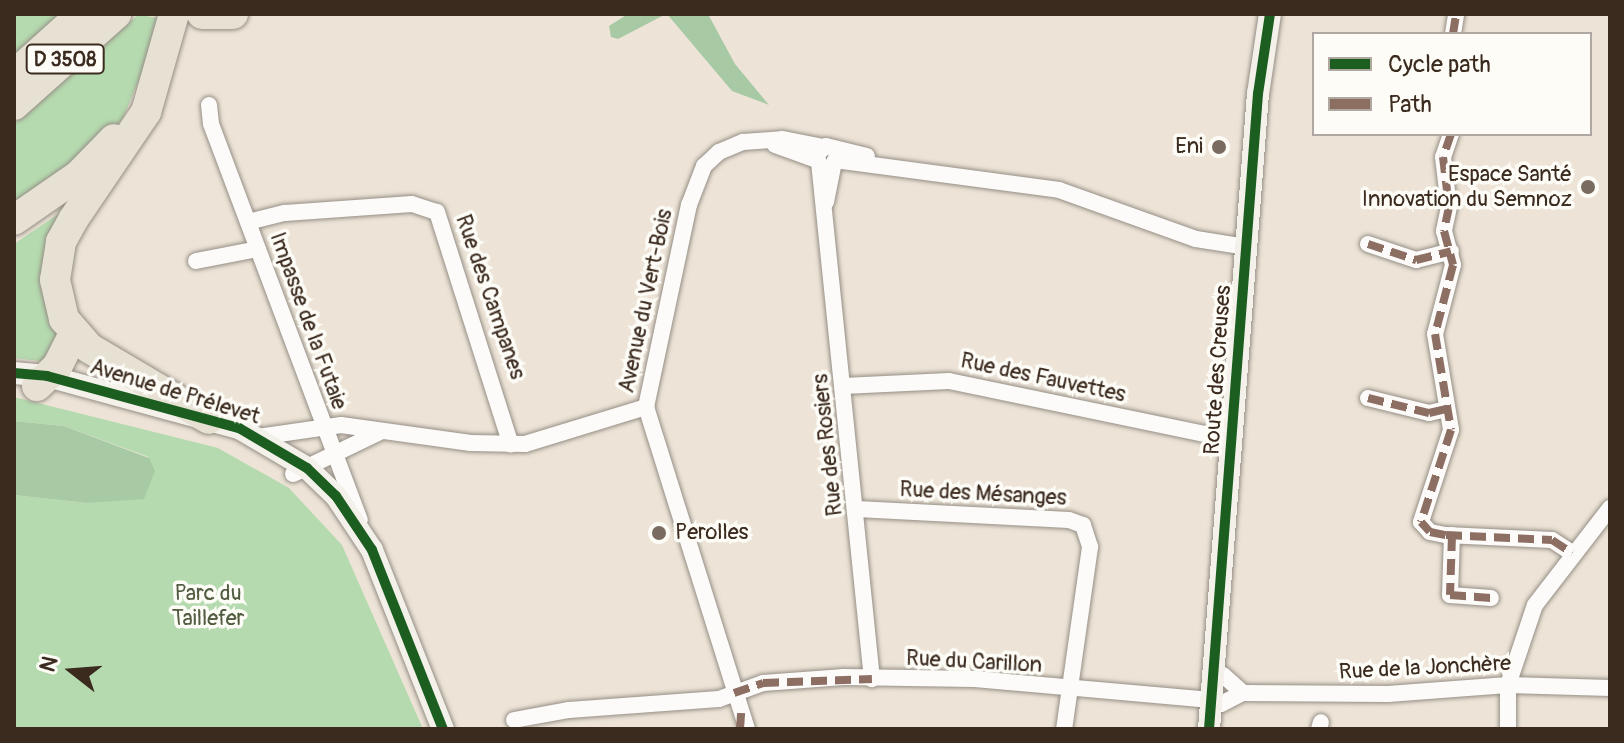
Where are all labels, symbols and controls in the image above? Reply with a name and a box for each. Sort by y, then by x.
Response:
legend [1312,32,1592,136]
road number: D 3508 [25,43,105,75]
text: Cycle path [1388,50,1491,79]
text: Path [1388,90,1432,119]
place label: Eni [1175,134,1203,160]
marker: Eni [1210,138,1228,156]
place label: Espace Santé Innovation du Semnoz [1362,161,1572,212]
marker: Espace Santé Innovation du Semnoz [1579,178,1597,196]
street label: Avenue du Vert-Bois [614,207,678,395]
street label: Rue des Campanes [449,211,531,383]
street label: Impasse de la Futaie [264,229,352,413]
street label: Route des Creuses [1199,284,1237,456]
street label: Rue des Fauvettes [958,348,1128,408]
street label: Avenue de Prélevet [87,354,263,430]
street label: Rue des Rosiers [807,373,849,517]
street label: Rue des Mésanges [899,476,1067,512]
place label: Perolles [675,520,748,546]
marker: Perolles [650,524,668,542]
park label: Parc du Taillefer [172,580,244,632]
north arrow [32,631,112,711]
street label: Rue du Carillon [905,645,1043,679]
street label: Rue de la Jonchère [1338,650,1512,686]
text: N [33,653,65,675]

